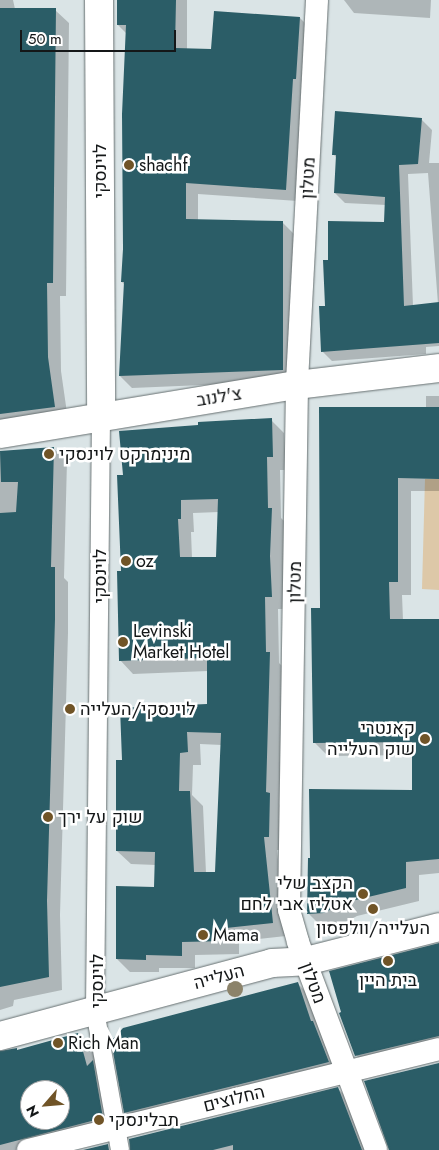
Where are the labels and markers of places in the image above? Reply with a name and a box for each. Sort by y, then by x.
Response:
place label: shachf [139,154,188,176]
marker: shachf [123,159,135,171]
place label: מינימרקט לוינסקי [59,443,190,465]
marker: מינימרקט לוינסקי [43,448,55,460]
place label: oz [136,550,154,572]
marker: oz [120,555,132,567]
place label: Levinski Market Hotel [133,621,229,664]
marker: Levinski Market Hotel [117,636,129,648]
place label: לוינסקי/העלייה [80,698,196,720]
marker: לוינסקי/העלייה [64,703,76,715]
place label: קאנטרי שוק העלייה [327,718,415,761]
marker: קאנטרי שוק העלייה [419,733,431,745]
place label: שוק על ירך [58,806,142,828]
marker: שוק על ירך [42,811,54,823]
place label: הקצב שלי אטליז אבי לחם [240,873,353,916]
marker: הקצב שלי אטליז אבי לחם [357,888,369,900]
marker: העלייה/וולפסון [367,903,379,915]
place label: העלייה/וולפסון [316,917,430,939]
place label: Mama [213,924,259,946]
marker: Mama [197,929,209,941]
marker: בית היין [382,955,394,967]
place label: בית היין [359,969,417,991]
place label: Rich Man [68,1032,139,1054]
marker: Rich Man [52,1037,64,1049]
place label: תבלינסקי [109,1109,179,1131]
marker: תבלינסקי [93,1114,105,1126]

